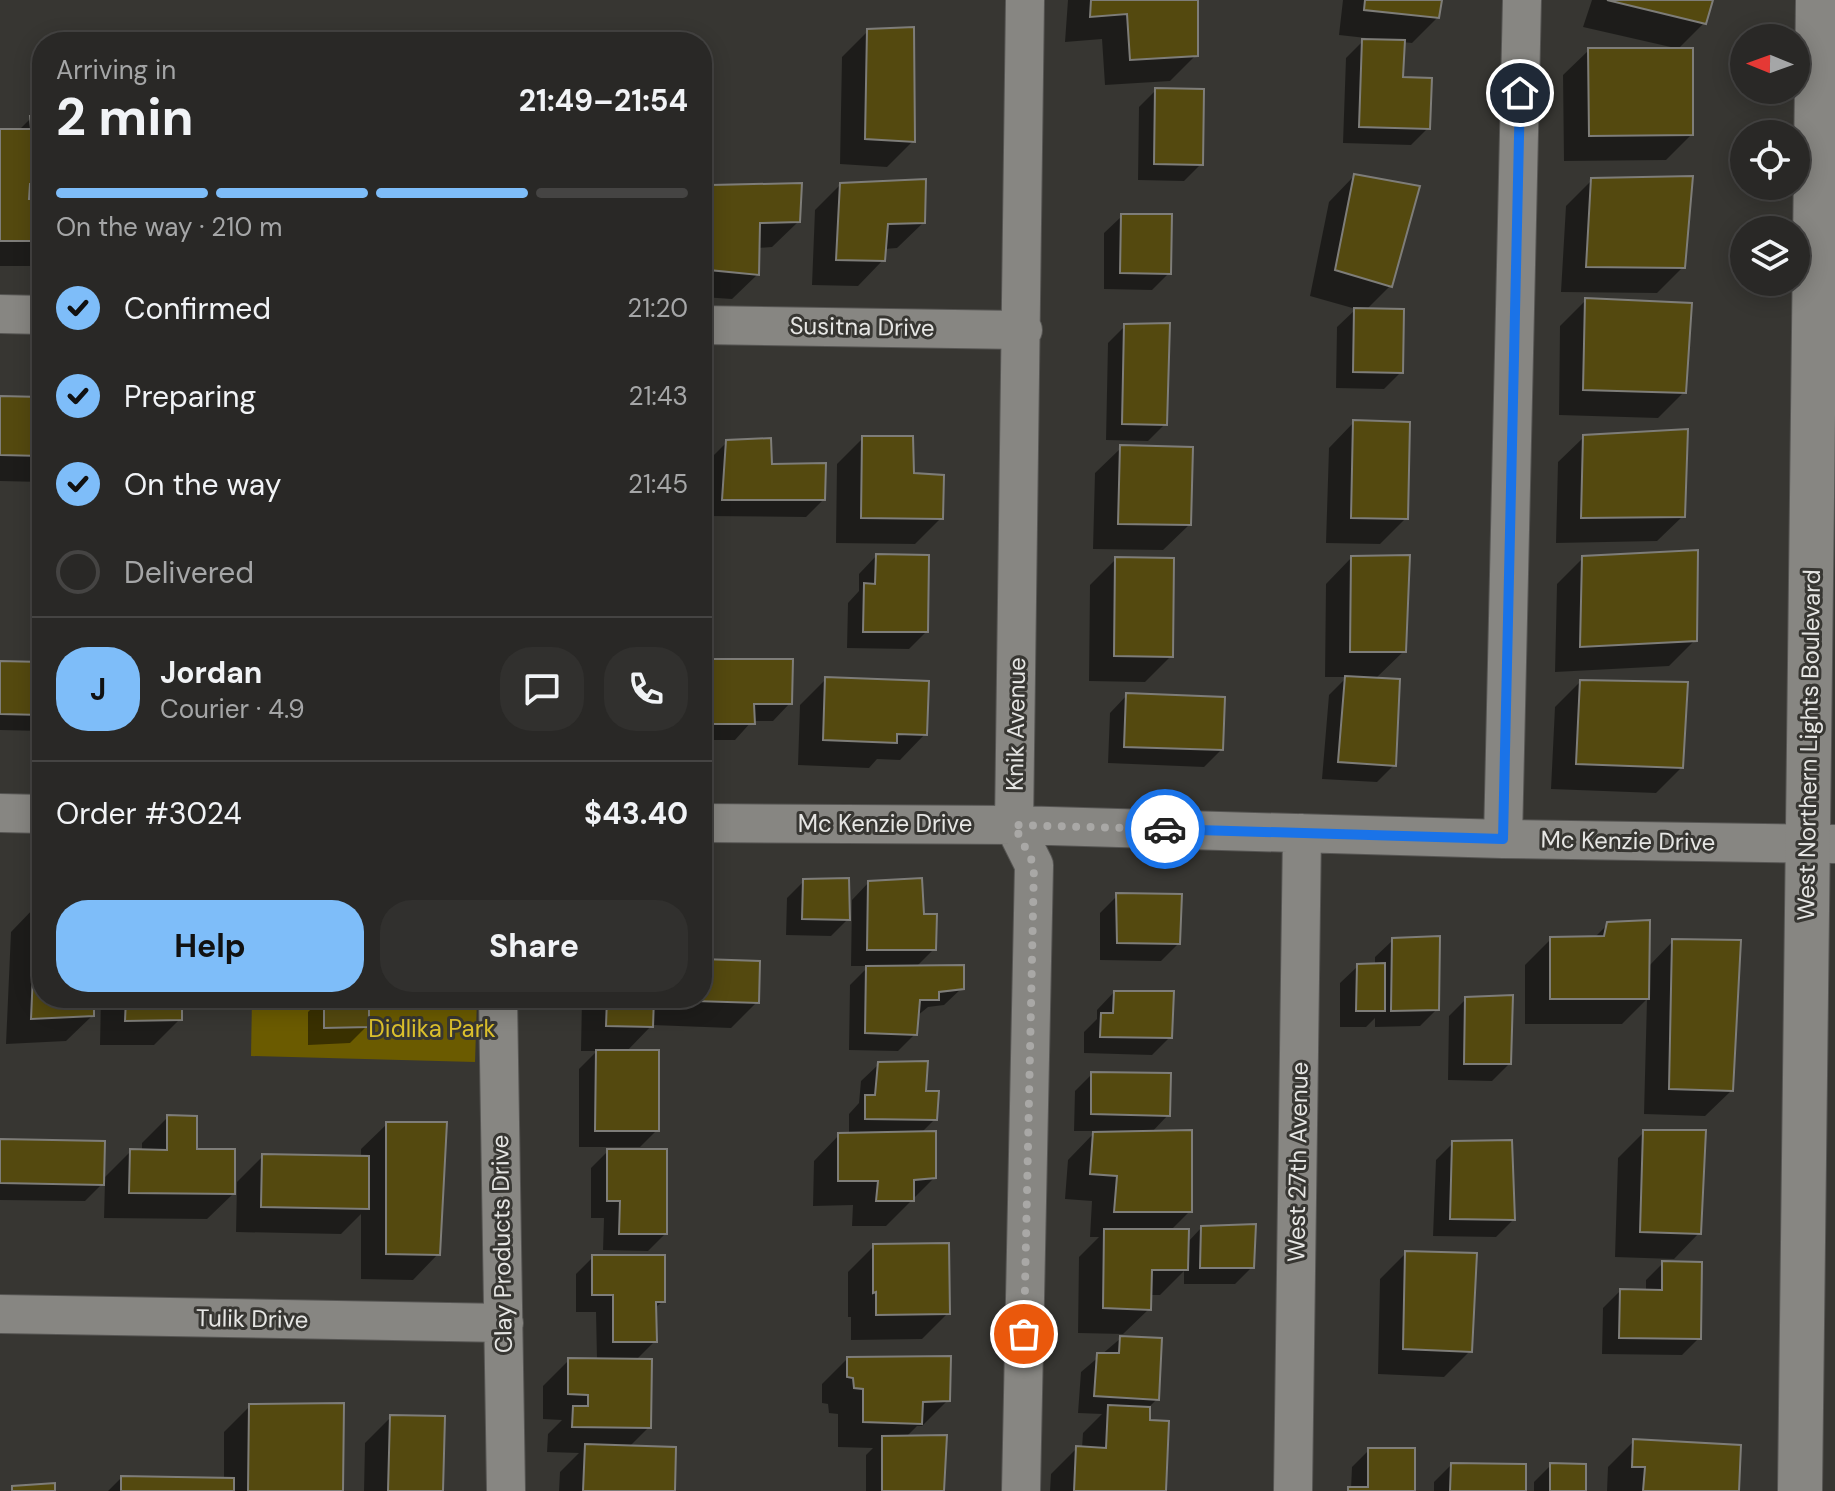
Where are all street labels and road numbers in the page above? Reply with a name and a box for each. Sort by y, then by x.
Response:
street label: Susitna Drive [789,310,935,343]
street label: West Northern Lights Boulevard [1790,569,1827,921]
street label: Knik Avenue [999,657,1032,791]
street label: Mc Kenzie Drive [798,808,972,839]
street label: Mc Kenzie Drive [1540,823,1716,858]
street label: West 27th Avenue [1280,1062,1315,1262]
street label: Clay Products Drive [484,1135,519,1353]
street label: Tulik Drive [196,1302,308,1335]

